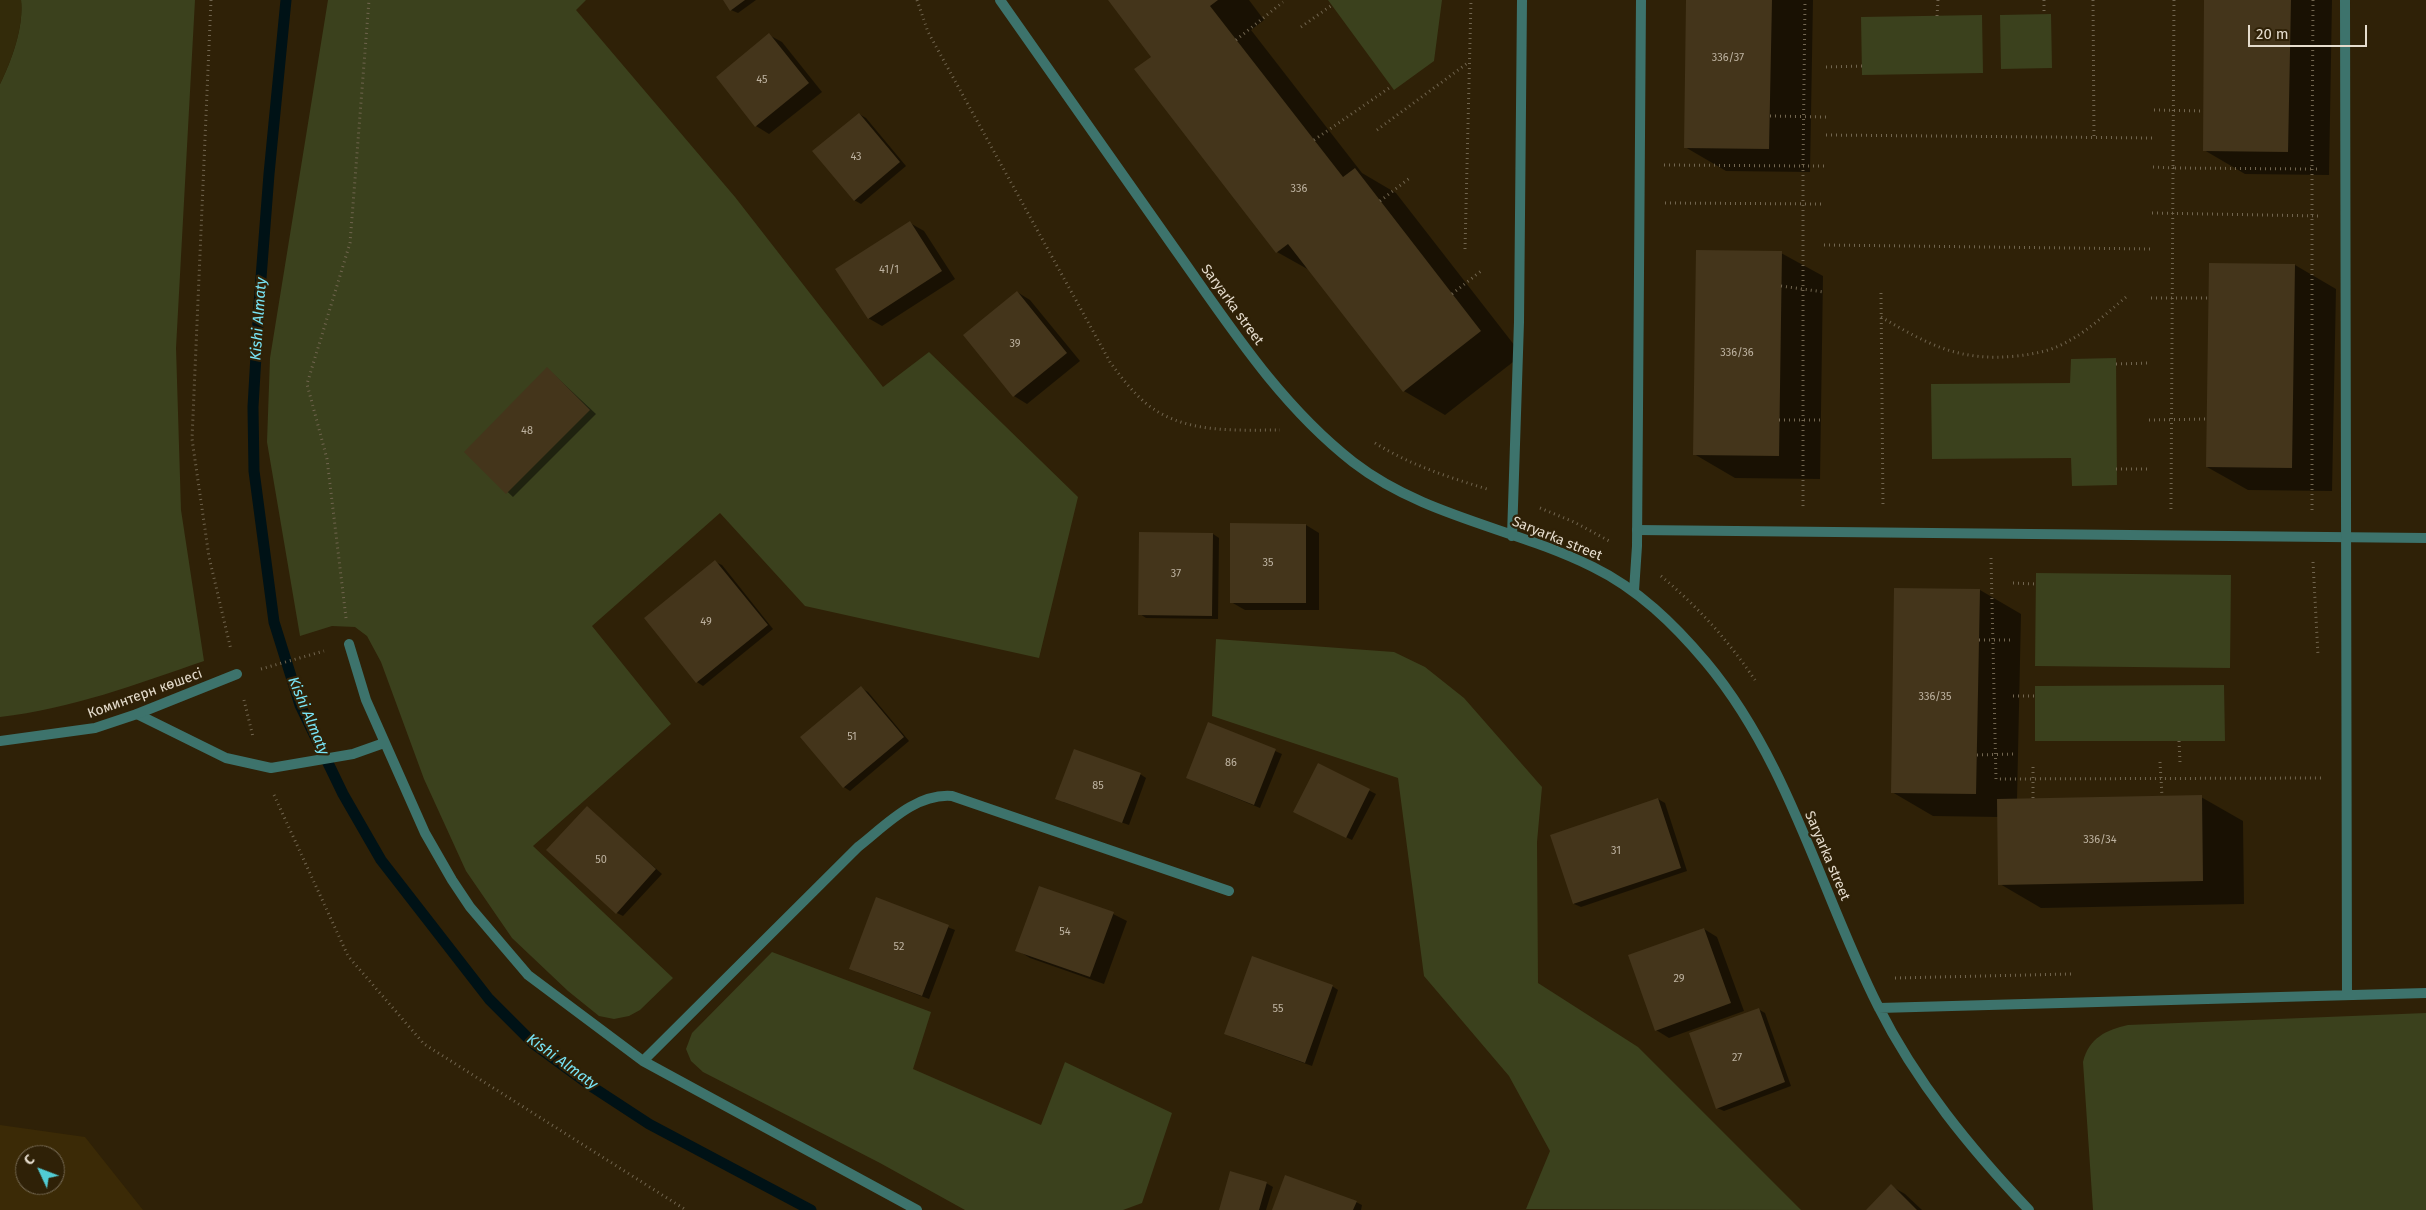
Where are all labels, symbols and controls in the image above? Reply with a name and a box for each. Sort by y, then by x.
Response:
scale bar [2251,15,2370,47]
text: 20 m [2256,25,2289,43]
house number: 336/37 [1712,51,1744,65]
house number: 45 [756,73,768,87]
house number: 43 [850,150,862,164]
house number: 336 [1291,182,1307,196]
street label: Saryarka street [1197,261,1267,349]
house number: 41/1 [879,263,899,277]
water label: Kіshі Almaty [247,277,271,361]
house number: 39 [1009,337,1021,351]
house number: 336/36 [1720,346,1754,360]
house number: 48 [521,424,533,438]
street label: Saryarka street [1510,513,1604,565]
house number: 35 [1263,556,1273,570]
house number: 37 [1171,567,1181,581]
house number: 49 [700,615,712,629]
street label: Коминтерн көшесі [85,665,205,723]
water label: Kіshі Almaty [283,674,333,758]
house number: 336/35 [1918,690,1952,704]
house number: 51 [847,730,857,744]
house number: 86 [1225,756,1237,770]
house number: 85 [1092,779,1104,793]
street label: Saryarka street [1801,809,1853,903]
house number: 336/34 [2083,833,2117,847]
house number: 31 [1611,844,1621,858]
house number: 50 [595,853,607,867]
house number: 54 [1059,925,1071,939]
house number: 52 [894,940,904,954]
house number: 29 [1673,972,1685,986]
house number: 55 [1273,1002,1283,1016]
water label: Kіshі Almaty [523,1030,601,1094]
house number: 27 [1732,1051,1742,1065]
north arrow [15,1145,65,1195]
text: С [20,1151,38,1169]

